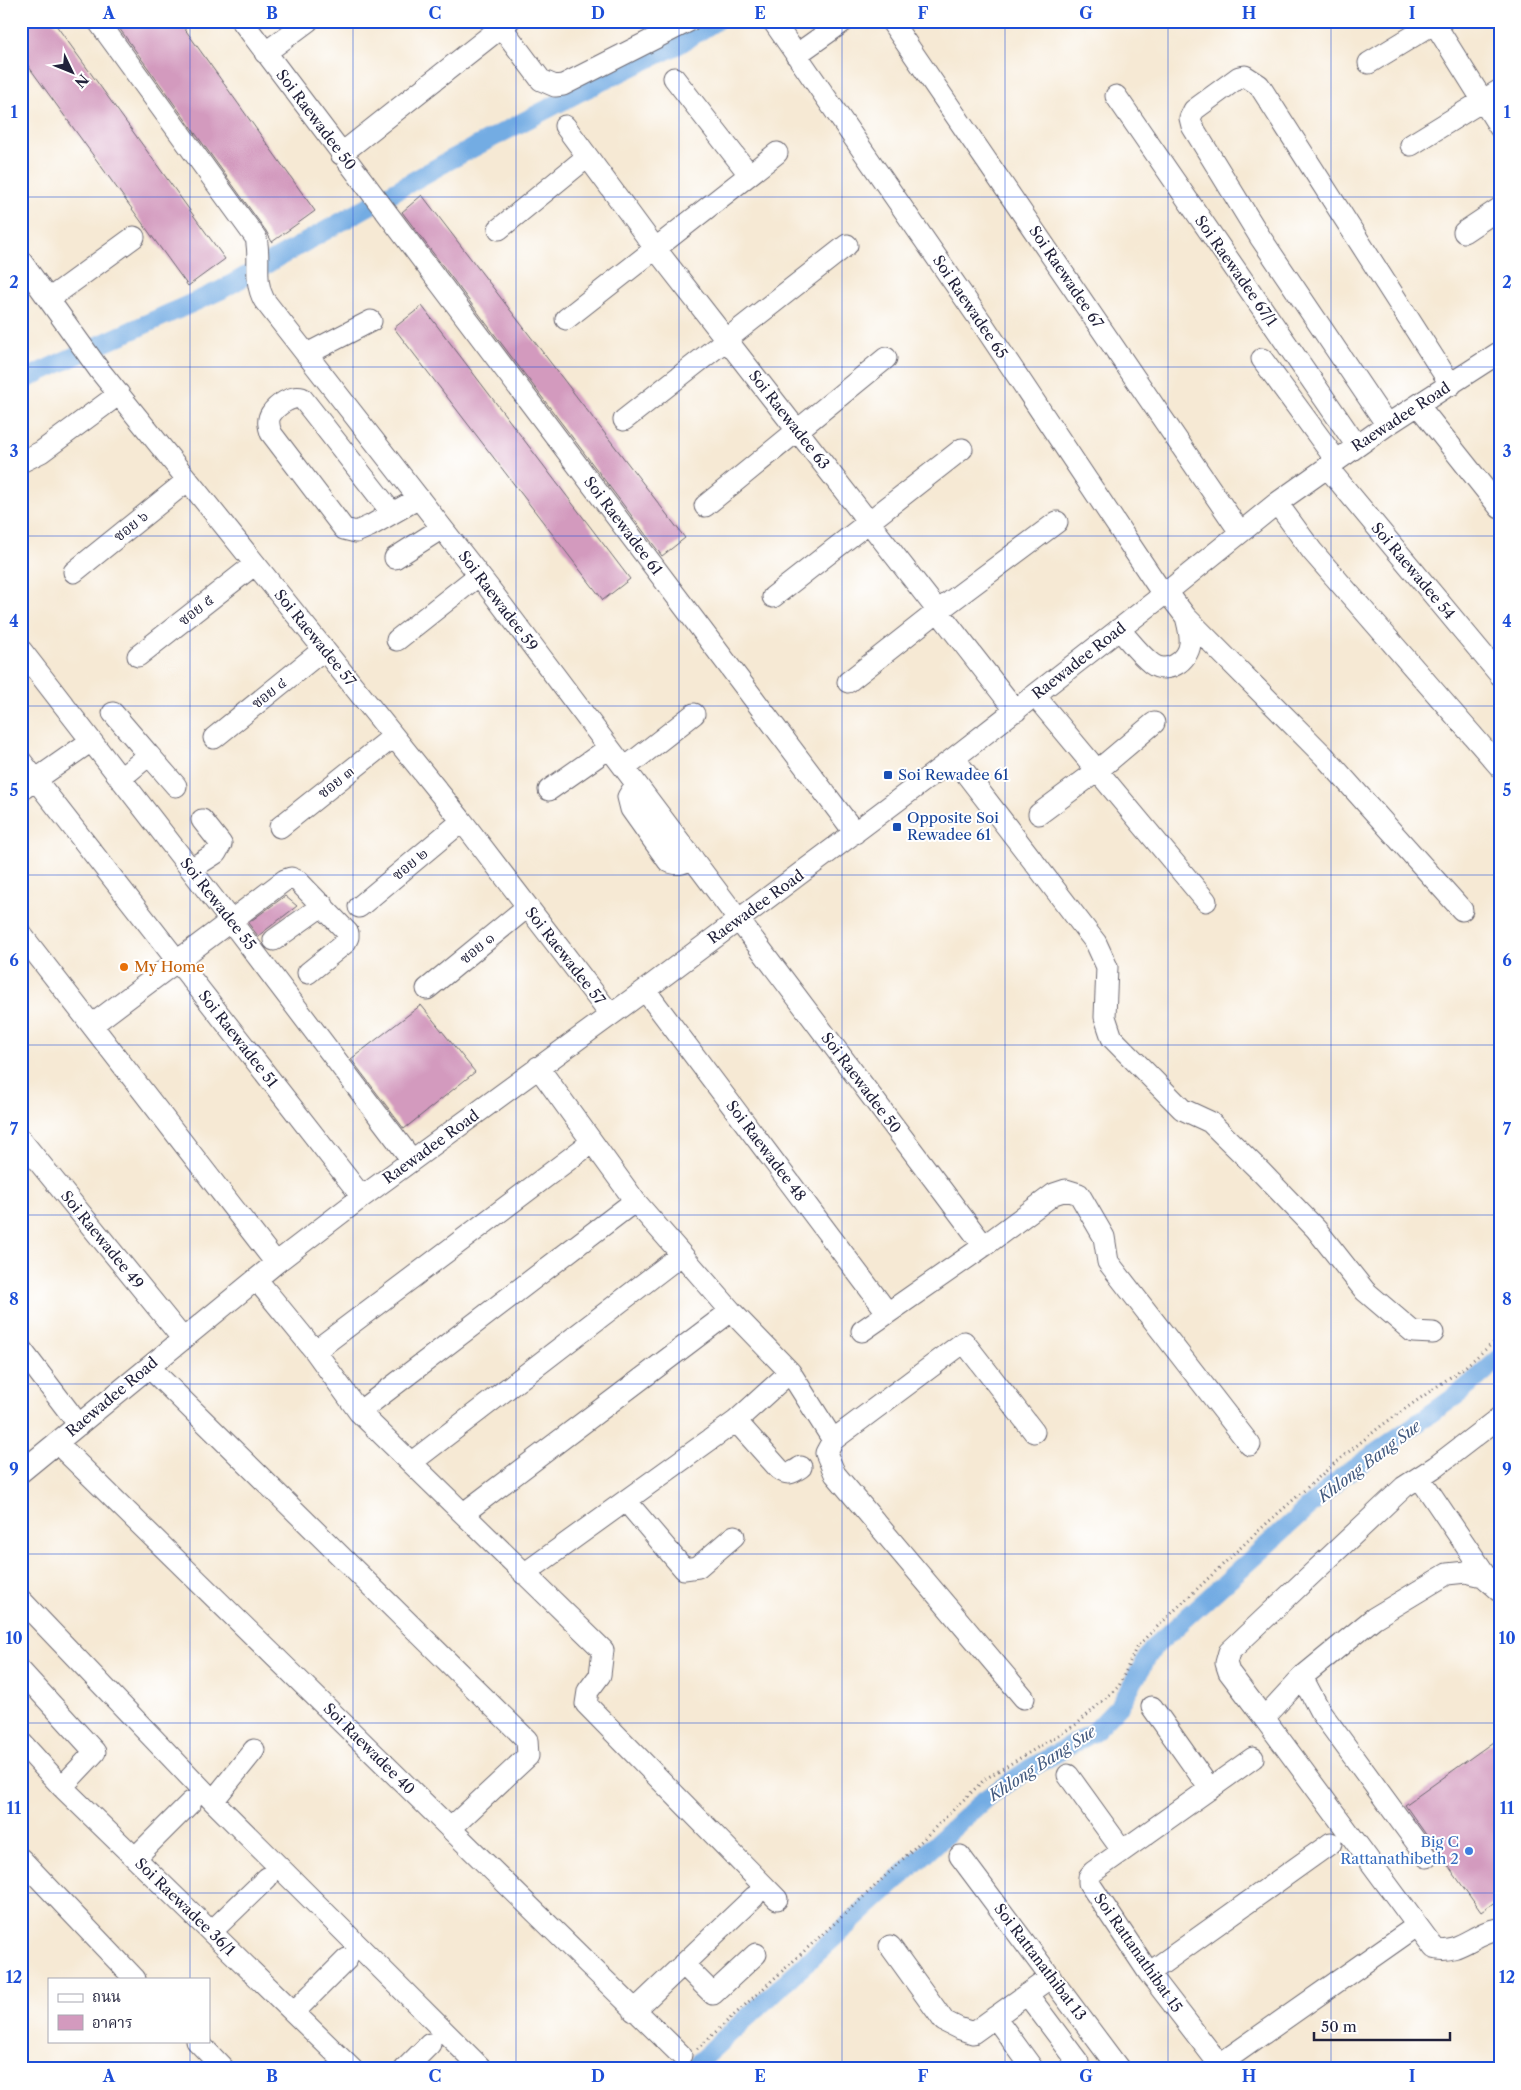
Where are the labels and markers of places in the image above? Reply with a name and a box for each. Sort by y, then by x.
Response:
place label: Soi Rewadee 61 [898,765,1009,784]
marker: Soi Rewadee 61 [882,769,894,781]
place label: Opposite Soi Rewadee 61 [907,808,999,844]
marker: Opposite Soi Rewadee 61 [891,821,903,833]
place label: My Home [134,957,205,976]
marker: My Home [118,961,130,973]
place label: Big C Rattanathibeth 2 [1340,1832,1459,1868]
marker: Big C Rattanathibeth 2 [1463,1845,1475,1857]

